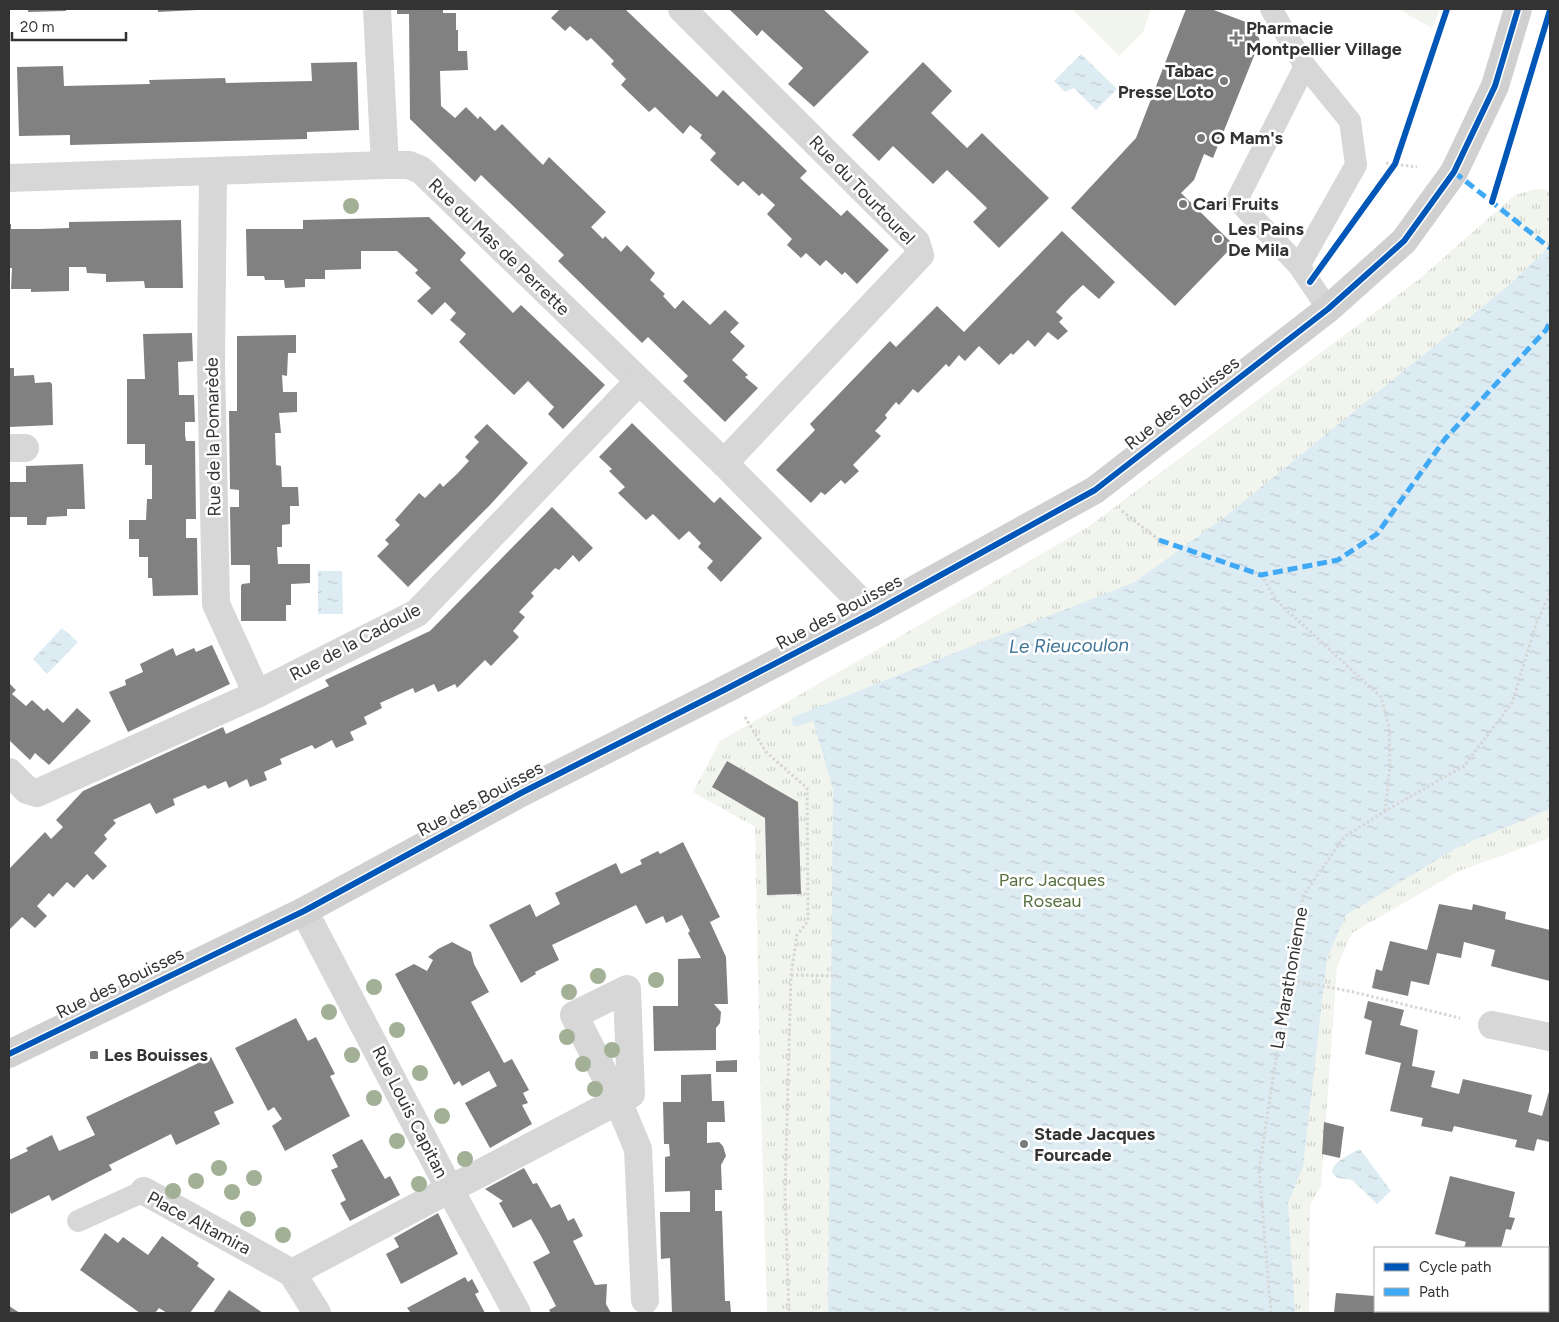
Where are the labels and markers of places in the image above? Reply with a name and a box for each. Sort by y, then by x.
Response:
place label: Pharmacie Montpellier Village [1246,17,1402,60]
marker: Pharmacie Montpellier Village [1230,32,1242,44]
place label: Tabac Presse Loto [1118,60,1214,103]
marker: Tabac Presse Loto [1218,75,1230,87]
place label: O Mam's [1211,127,1284,149]
marker: O Mam's [1195,132,1207,144]
place label: Cari Fruits [1193,193,1279,215]
marker: Cari Fruits [1177,198,1189,210]
place label: Les Pains De Mila [1228,218,1305,261]
marker: Les Pains De Mila [1212,233,1224,245]
place label: Les Bouisses [104,1044,208,1066]
marker: Les Bouisses [88,1049,100,1061]
place label: Stade Jacques Fourcade [1034,1123,1156,1166]
marker: Stade Jacques Fourcade [1018,1138,1030,1150]

